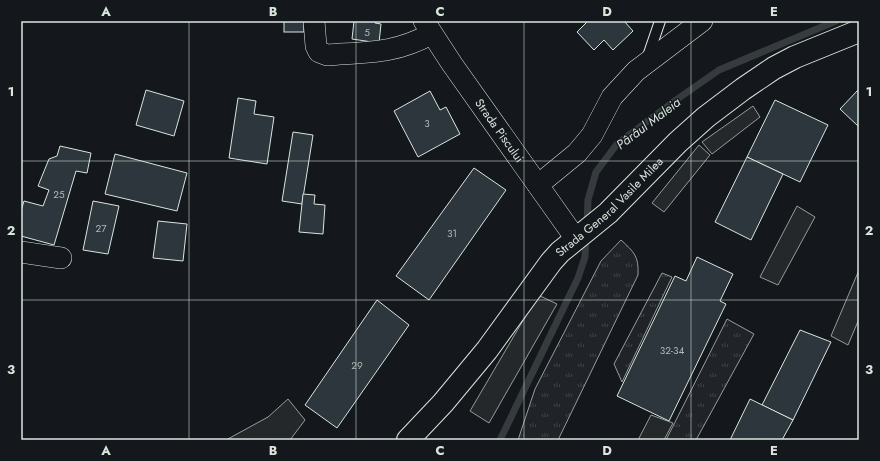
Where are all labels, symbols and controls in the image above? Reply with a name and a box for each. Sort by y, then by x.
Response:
text: A [100,2,111,21]
text: B [269,2,278,21]
text: C [435,2,445,21]
text: D [602,2,612,21]
text: E [770,2,778,21]
house number: 5 [364,25,370,40]
text: 1 [8,82,14,101]
text: 1 [866,82,872,101]
water label: Pârâul Maleia [612,93,684,154]
street label: Strada Piscului [470,95,528,166]
house number: 3 [424,116,430,131]
street label: Strada General Vasile Milea [551,153,667,261]
house number: 25 [53,187,65,202]
text: 2 [7,221,15,240]
house number: 27 [96,221,107,236]
text: 2 [865,221,873,240]
house number: 31 [447,226,457,241]
house number: 32-34 [660,343,684,358]
house number: 29 [351,358,363,373]
text: 3 [7,360,15,379]
text: 3 [865,360,873,379]
text: A [100,441,111,460]
text: B [269,441,278,460]
text: C [435,441,445,460]
text: D [602,441,612,460]
text: E [770,441,778,460]

